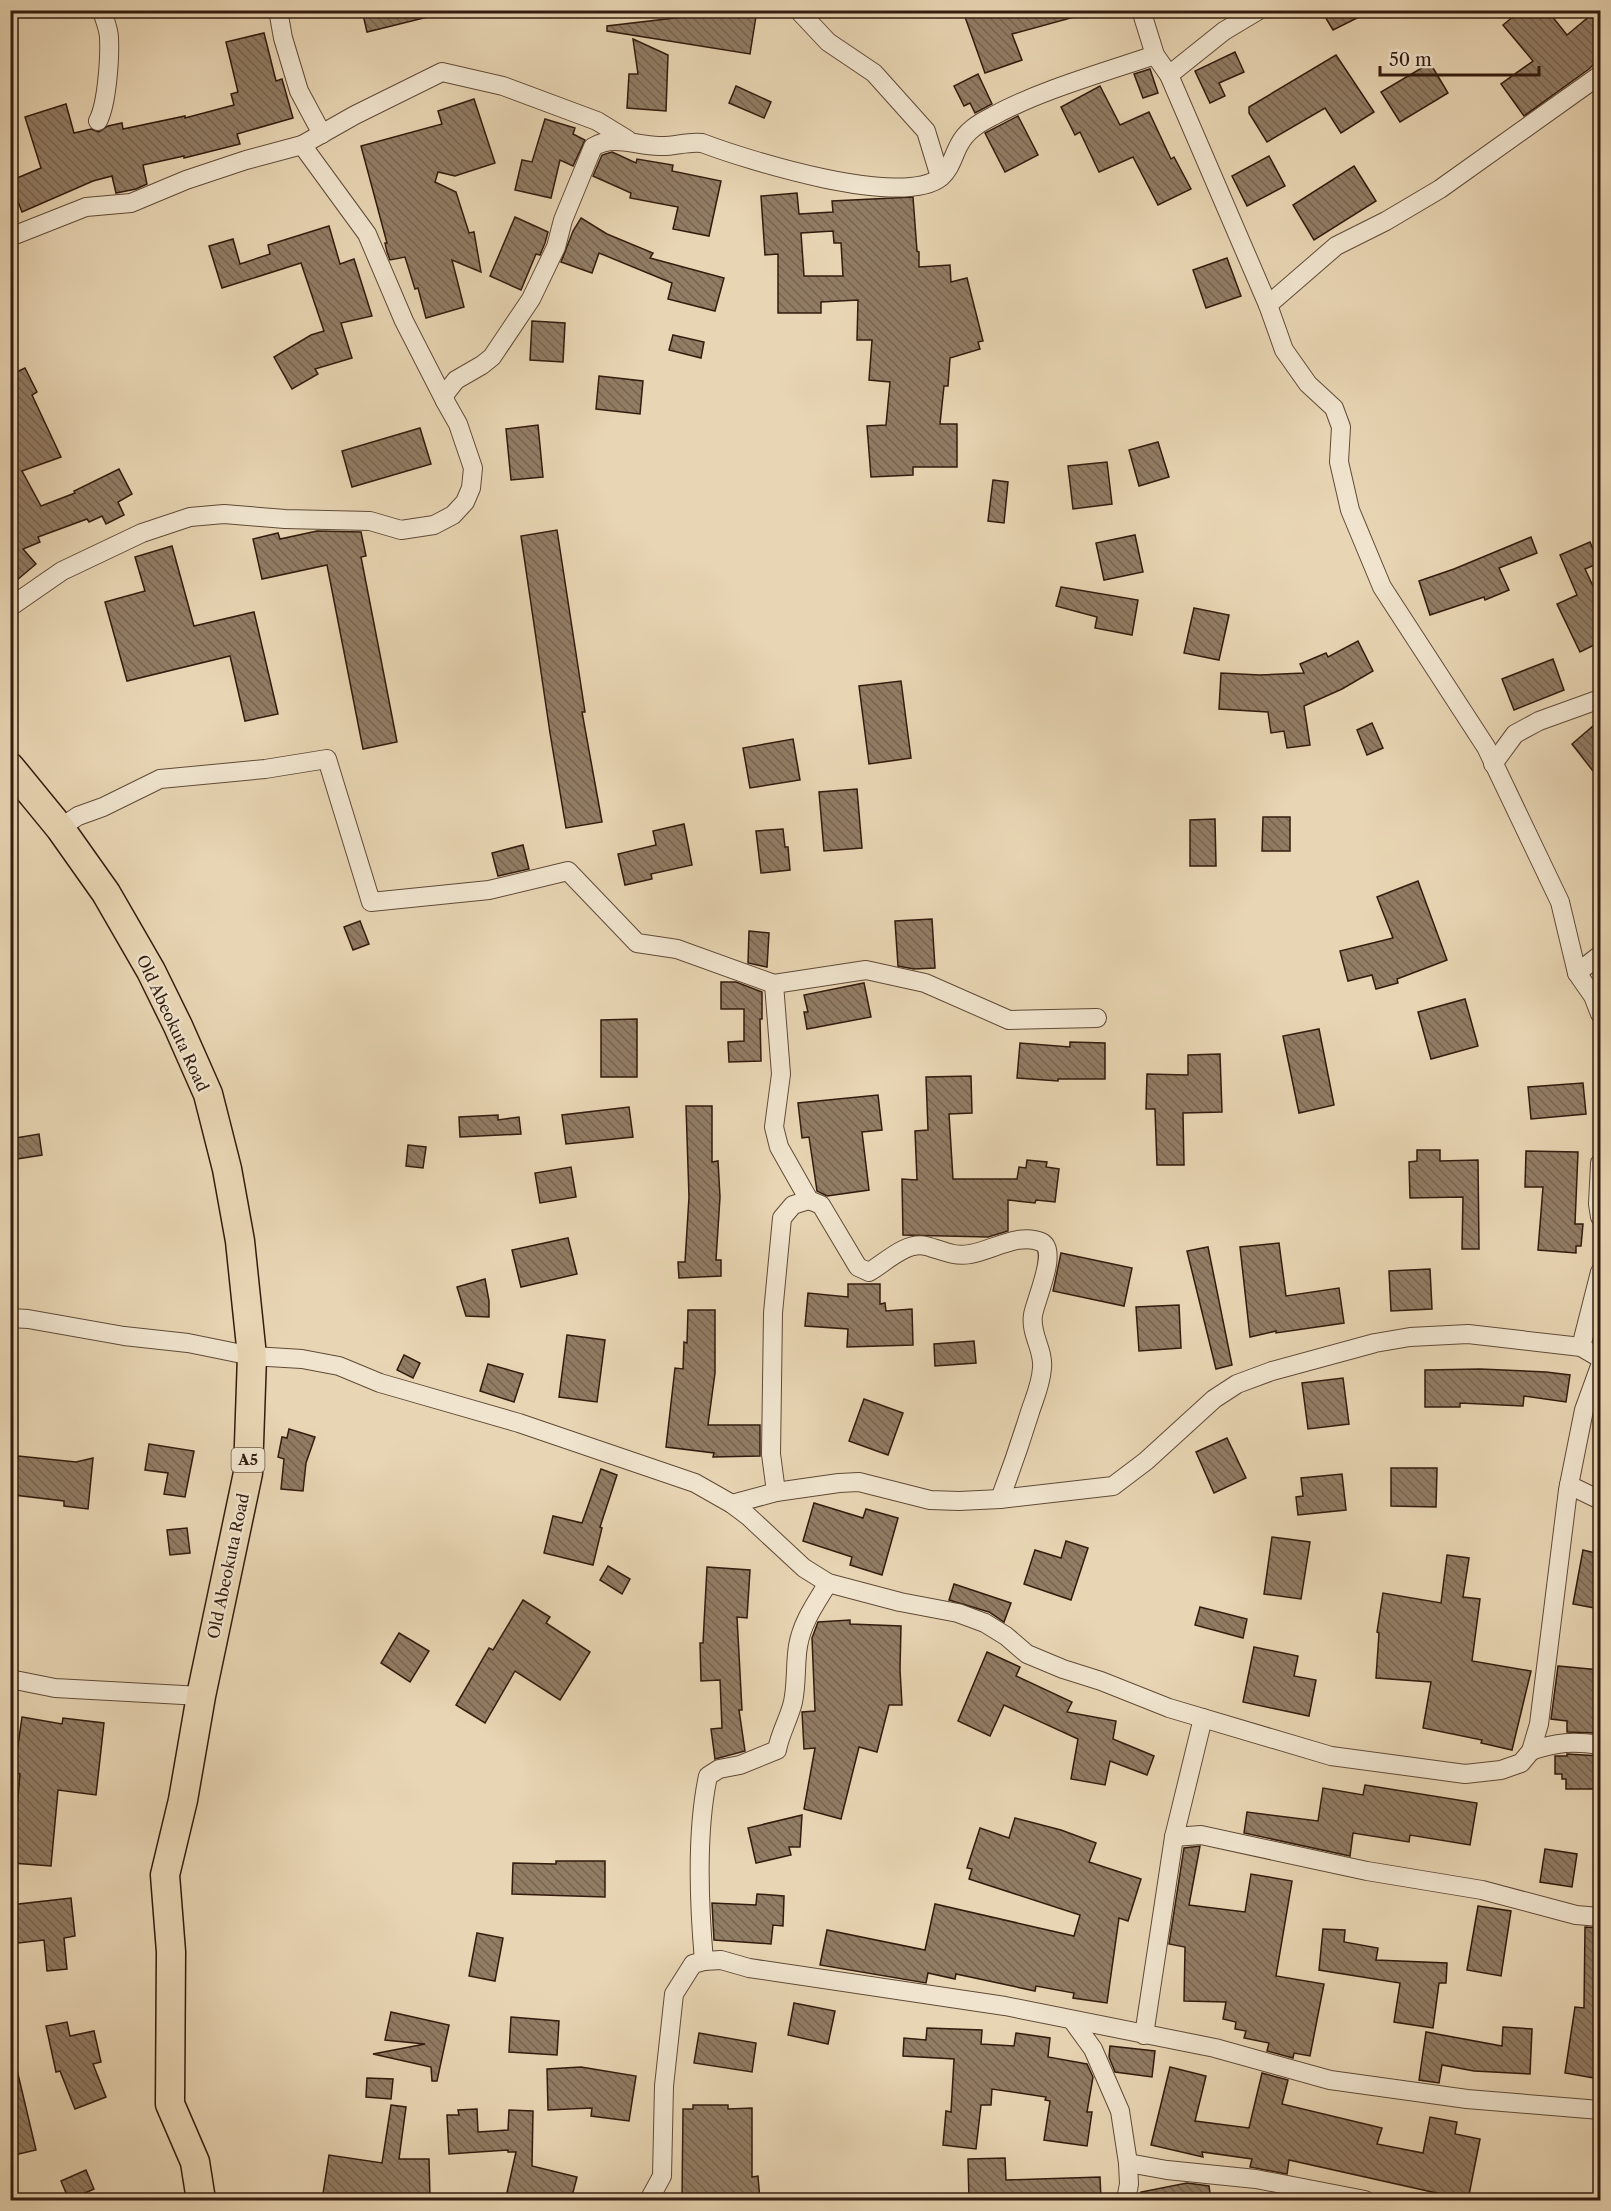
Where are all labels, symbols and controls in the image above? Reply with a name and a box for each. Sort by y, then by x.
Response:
scale bar [1380,39,1539,77]
text: 50 m [1389,49,1432,71]
street label: Old Abeokuta Road [133,952,214,1095]
road number: A5 [232,1448,264,1472]
street label: Old Abeokuta Road [203,1491,253,1641]

